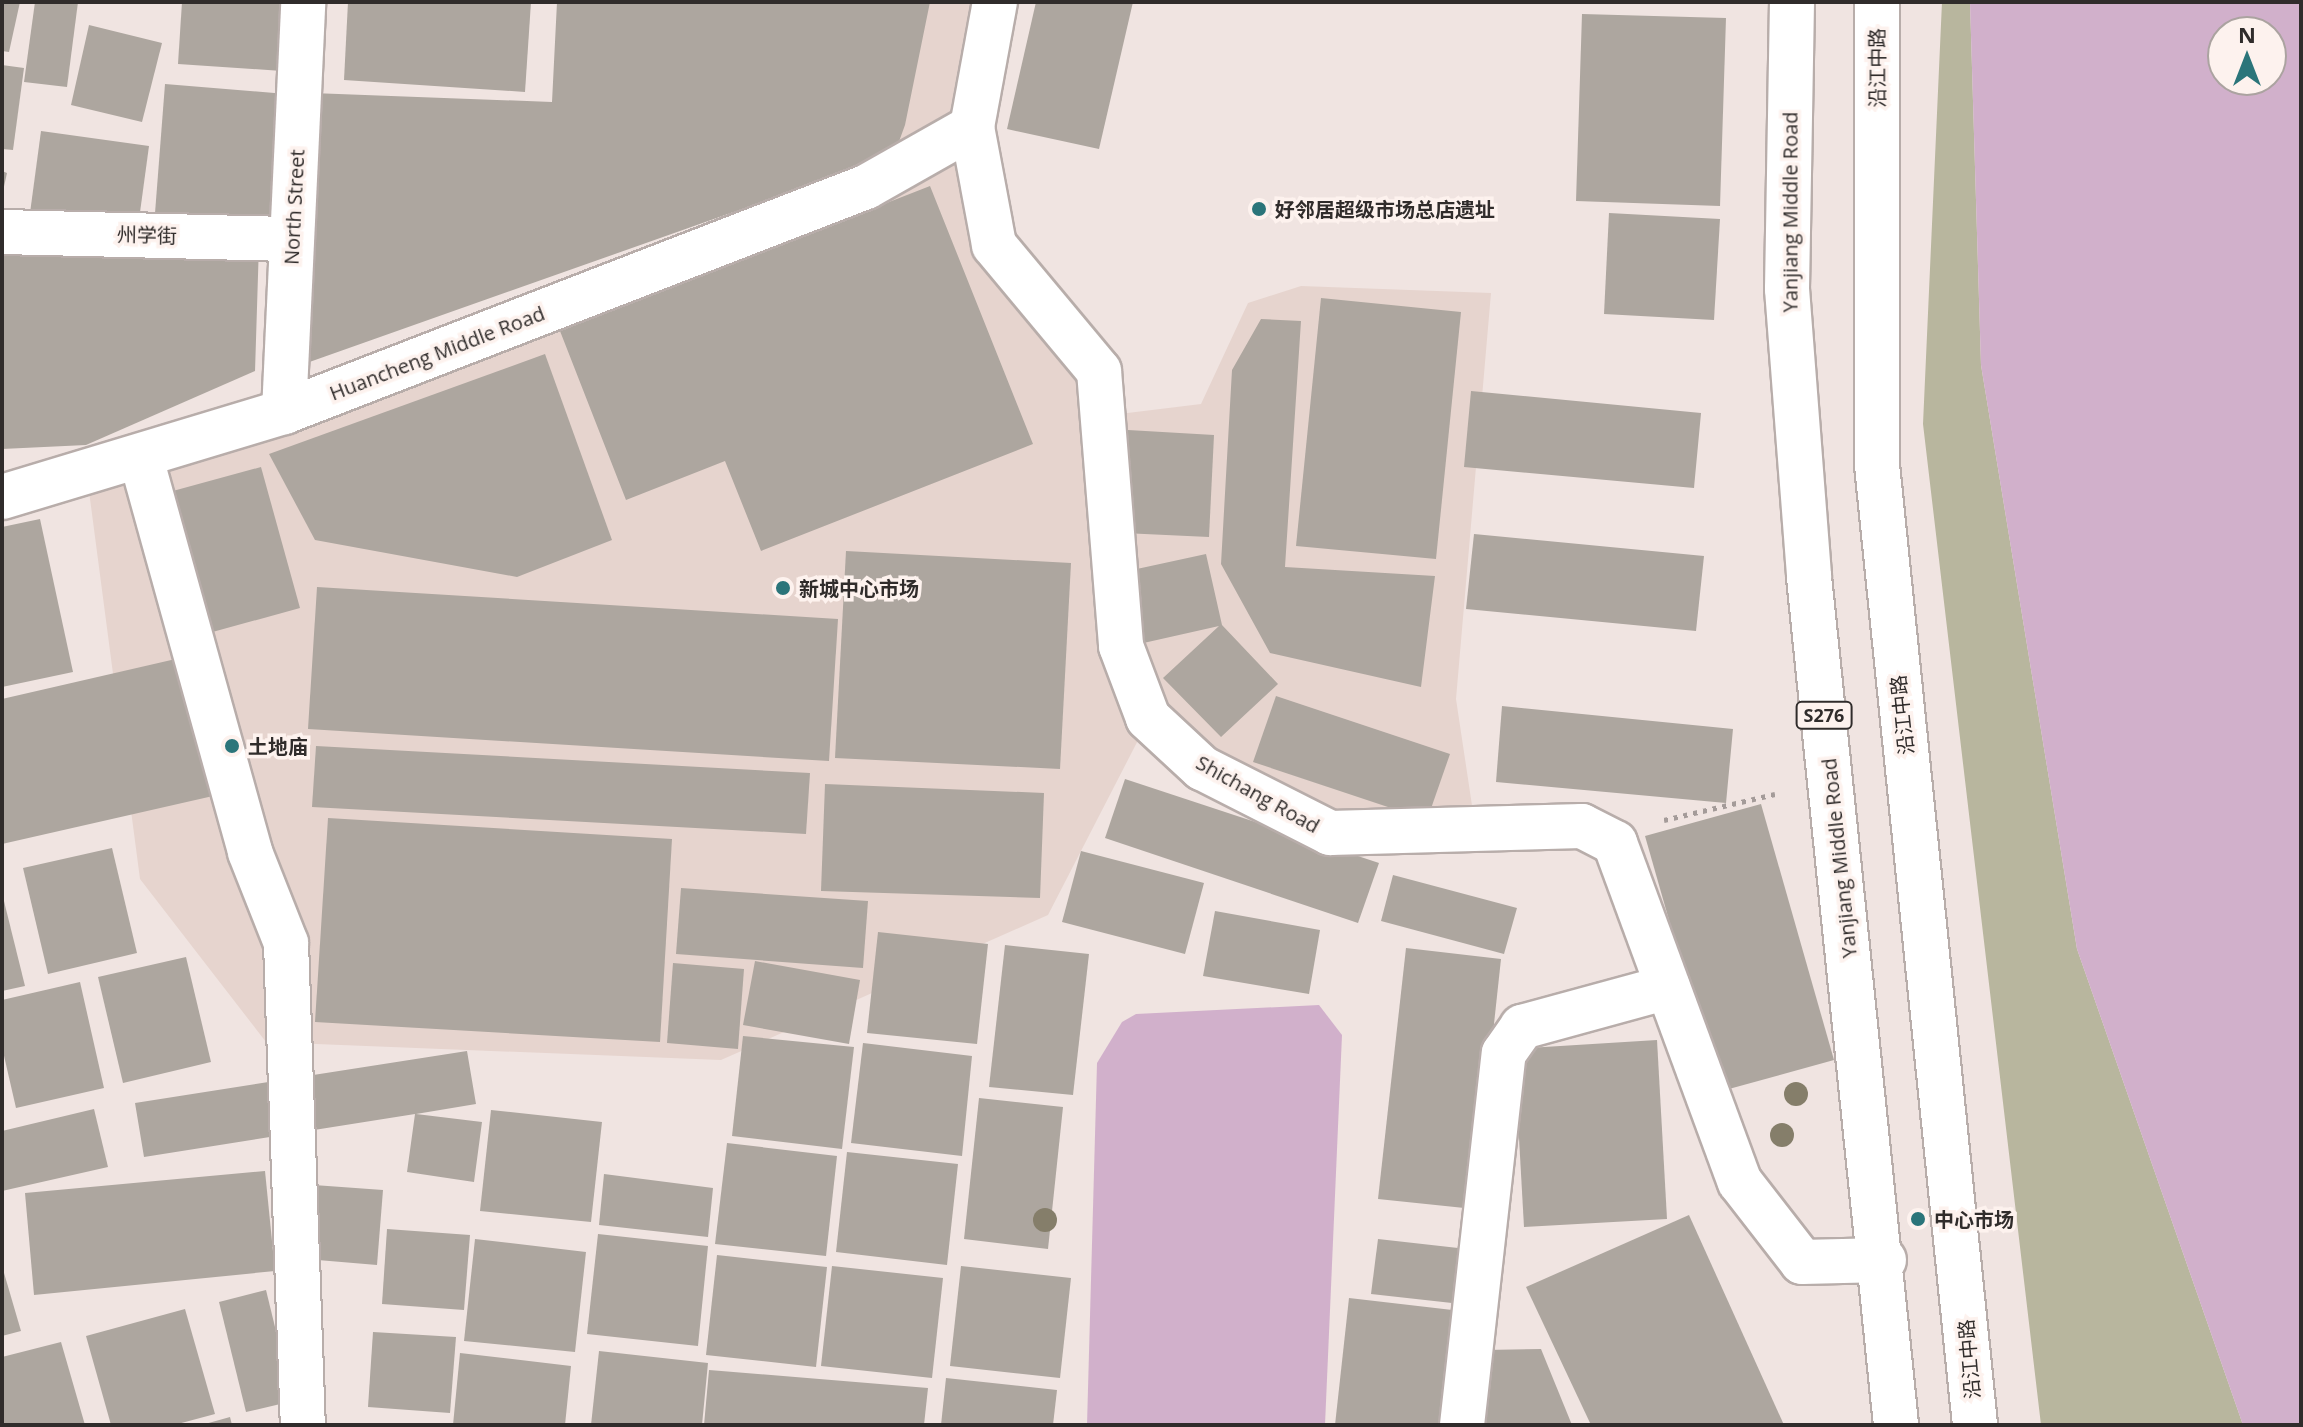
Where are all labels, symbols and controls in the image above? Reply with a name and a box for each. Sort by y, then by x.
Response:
north arrow [2207,16,2287,96]
text: N [2238,19,2256,49]
street label: 沿江中路 [1865,28,1889,108]
street label: Yanjiang Middle Road [1778,112,1802,312]
street label: North Street [279,149,309,265]
place label: 好邻居超级市场总店遗址 [1275,197,1495,221]
marker: 好邻居超级市场总店遗址 [1250,200,1268,218]
street label: 州学街 [117,222,177,248]
street label: Huancheng Middle Road [326,301,548,405]
place label: 新城中心市场 [799,576,919,600]
marker: 新城中心市场 [774,579,792,597]
street label: 沿江中路 [1886,674,1918,756]
road number: S276 [1794,701,1854,729]
place label: 土地庙 [248,734,308,758]
marker: 土地庙 [223,737,241,755]
street label: Shichang Road [1192,750,1324,838]
street label: Yanjiang Middle Road [1817,757,1861,959]
place label: 中心市场 [1934,1207,2014,1231]
marker: 中心市场 [1909,1210,1927,1228]
street label: 沿江中路 [1954,1318,1984,1400]

